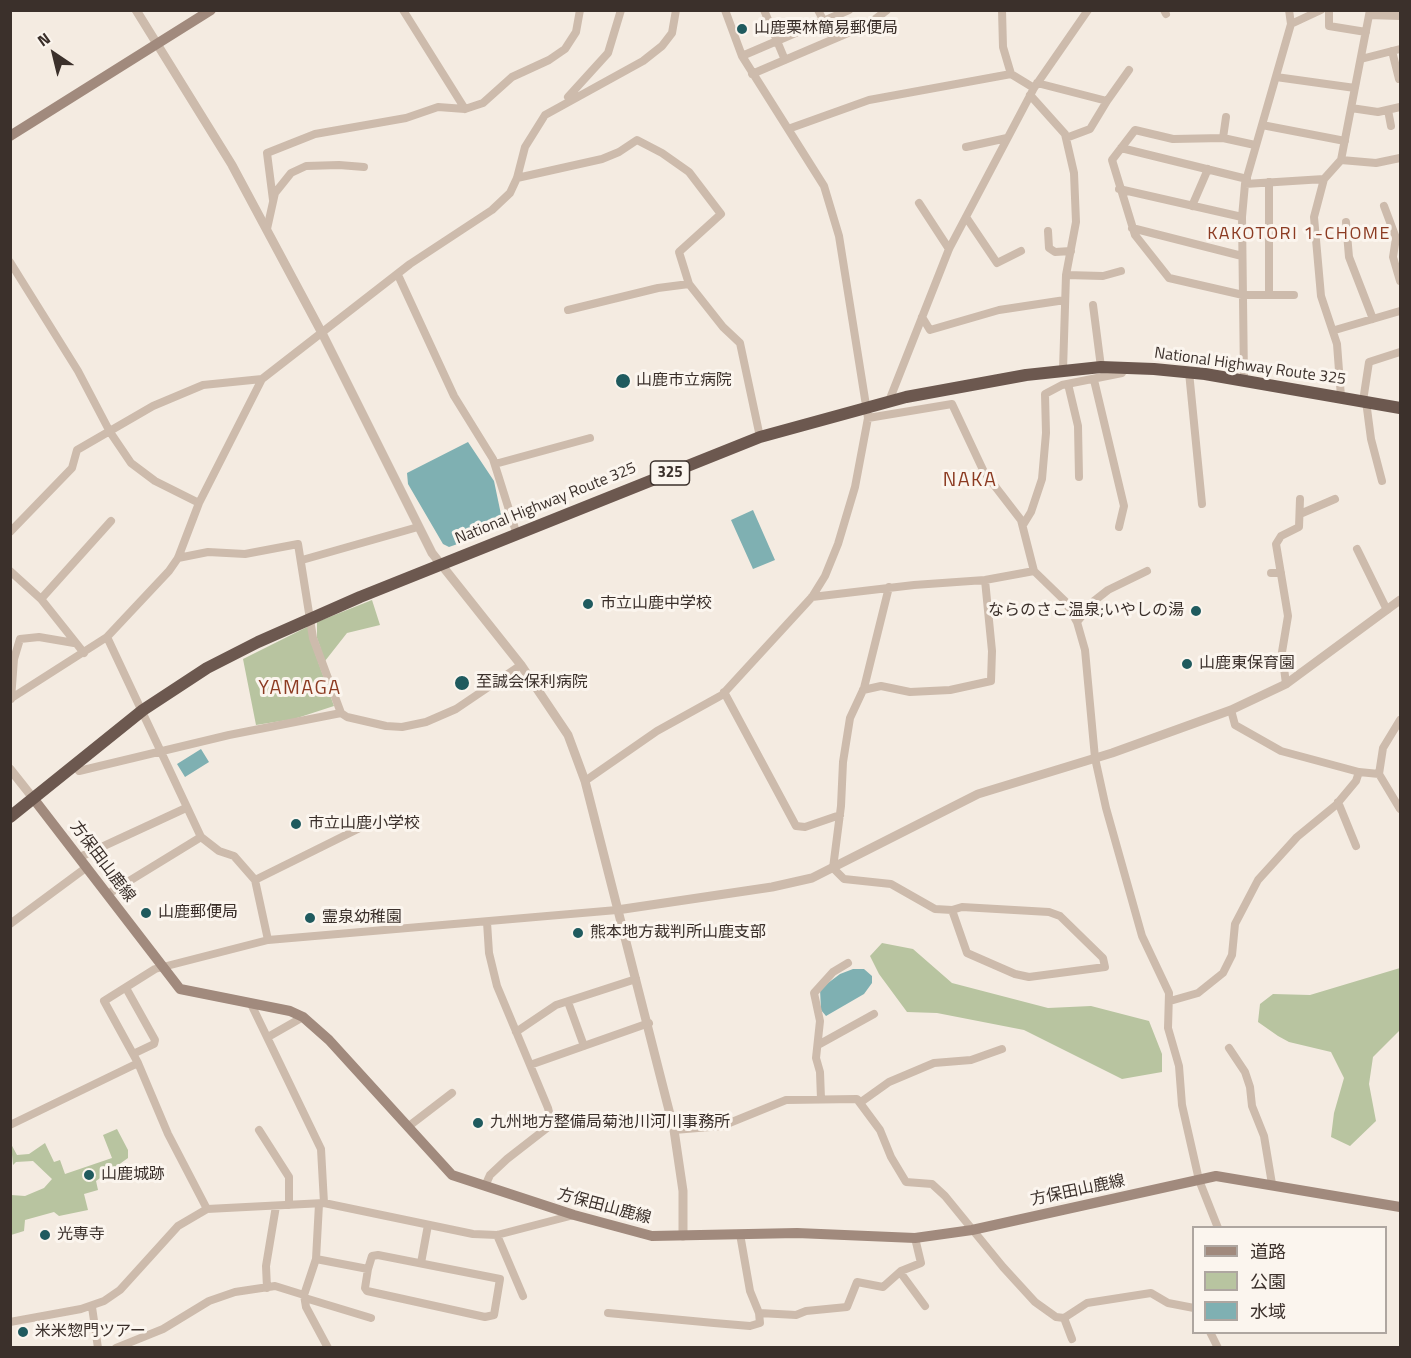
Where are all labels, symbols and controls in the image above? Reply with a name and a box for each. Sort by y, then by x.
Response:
place label: 山鹿栗林簡易郵便局 [754,19,898,39]
marker: 山鹿栗林簡易郵便局 [735,22,749,36]
north arrow [24,24,84,84]
text: N [32,26,55,52]
district label: KAKOTORI 1-CHOME [1207,224,1391,246]
street label: National Highway Route 325 [1153,344,1347,390]
place label: 山鹿市立病院 [636,371,732,391]
marker: 山鹿市立病院 [614,372,632,390]
street label: National Highway Route 325 [453,459,639,549]
road number: 325 [650,461,690,485]
district label: NAKA [943,469,997,493]
place label: 市立山鹿中学校 [600,594,712,614]
marker: 市立山鹿中学校 [581,597,595,611]
place label: ならのさこ温泉;いやしの湯 [988,601,1184,621]
marker: ならのさこ温泉;いやしの湯 [1189,604,1203,618]
place label: 山鹿東保育園 [1199,654,1295,674]
marker: 山鹿東保育園 [1180,657,1194,671]
place label: 至誠会保利病院 [476,673,588,693]
marker: 至誠会保利病院 [453,674,471,692]
district label: YAMAGA [258,677,342,701]
place label: 市立山鹿小学校 [308,814,420,834]
marker: 市立山鹿小学校 [289,817,303,831]
street label: 方保田山鹿線 [65,818,139,906]
place label: 山鹿郵便局 [158,903,238,923]
marker: 山鹿郵便局 [139,906,153,920]
place label: 霊泉幼稚園 [322,908,402,928]
marker: 霊泉幼稚園 [303,911,317,925]
place label: 熊本地方裁判所山鹿支部 [590,923,766,943]
marker: 熊本地方裁判所山鹿支部 [571,926,585,940]
place label: 九州地方整備局菊池川河川事務所 [490,1113,730,1133]
marker: 九州地方整備局菊池川河川事務所 [471,1116,485,1130]
place label: 山鹿城跡 [101,1165,165,1185]
marker: 山鹿城跡 [82,1168,96,1182]
street label: 方保田山鹿線 [1029,1172,1127,1210]
street label: 方保田山鹿線 [555,1185,653,1229]
place label: 光専寺 [57,1225,105,1245]
legend [1192,1226,1387,1334]
marker: 光専寺 [38,1228,52,1242]
text: 道路 [1250,1238,1286,1265]
text: 公園 [1250,1268,1286,1295]
text: 水域 [1250,1298,1286,1325]
place label: 米米惣門ツアー [35,1322,146,1342]
marker: 米米惣門ツアー [16,1325,30,1339]

